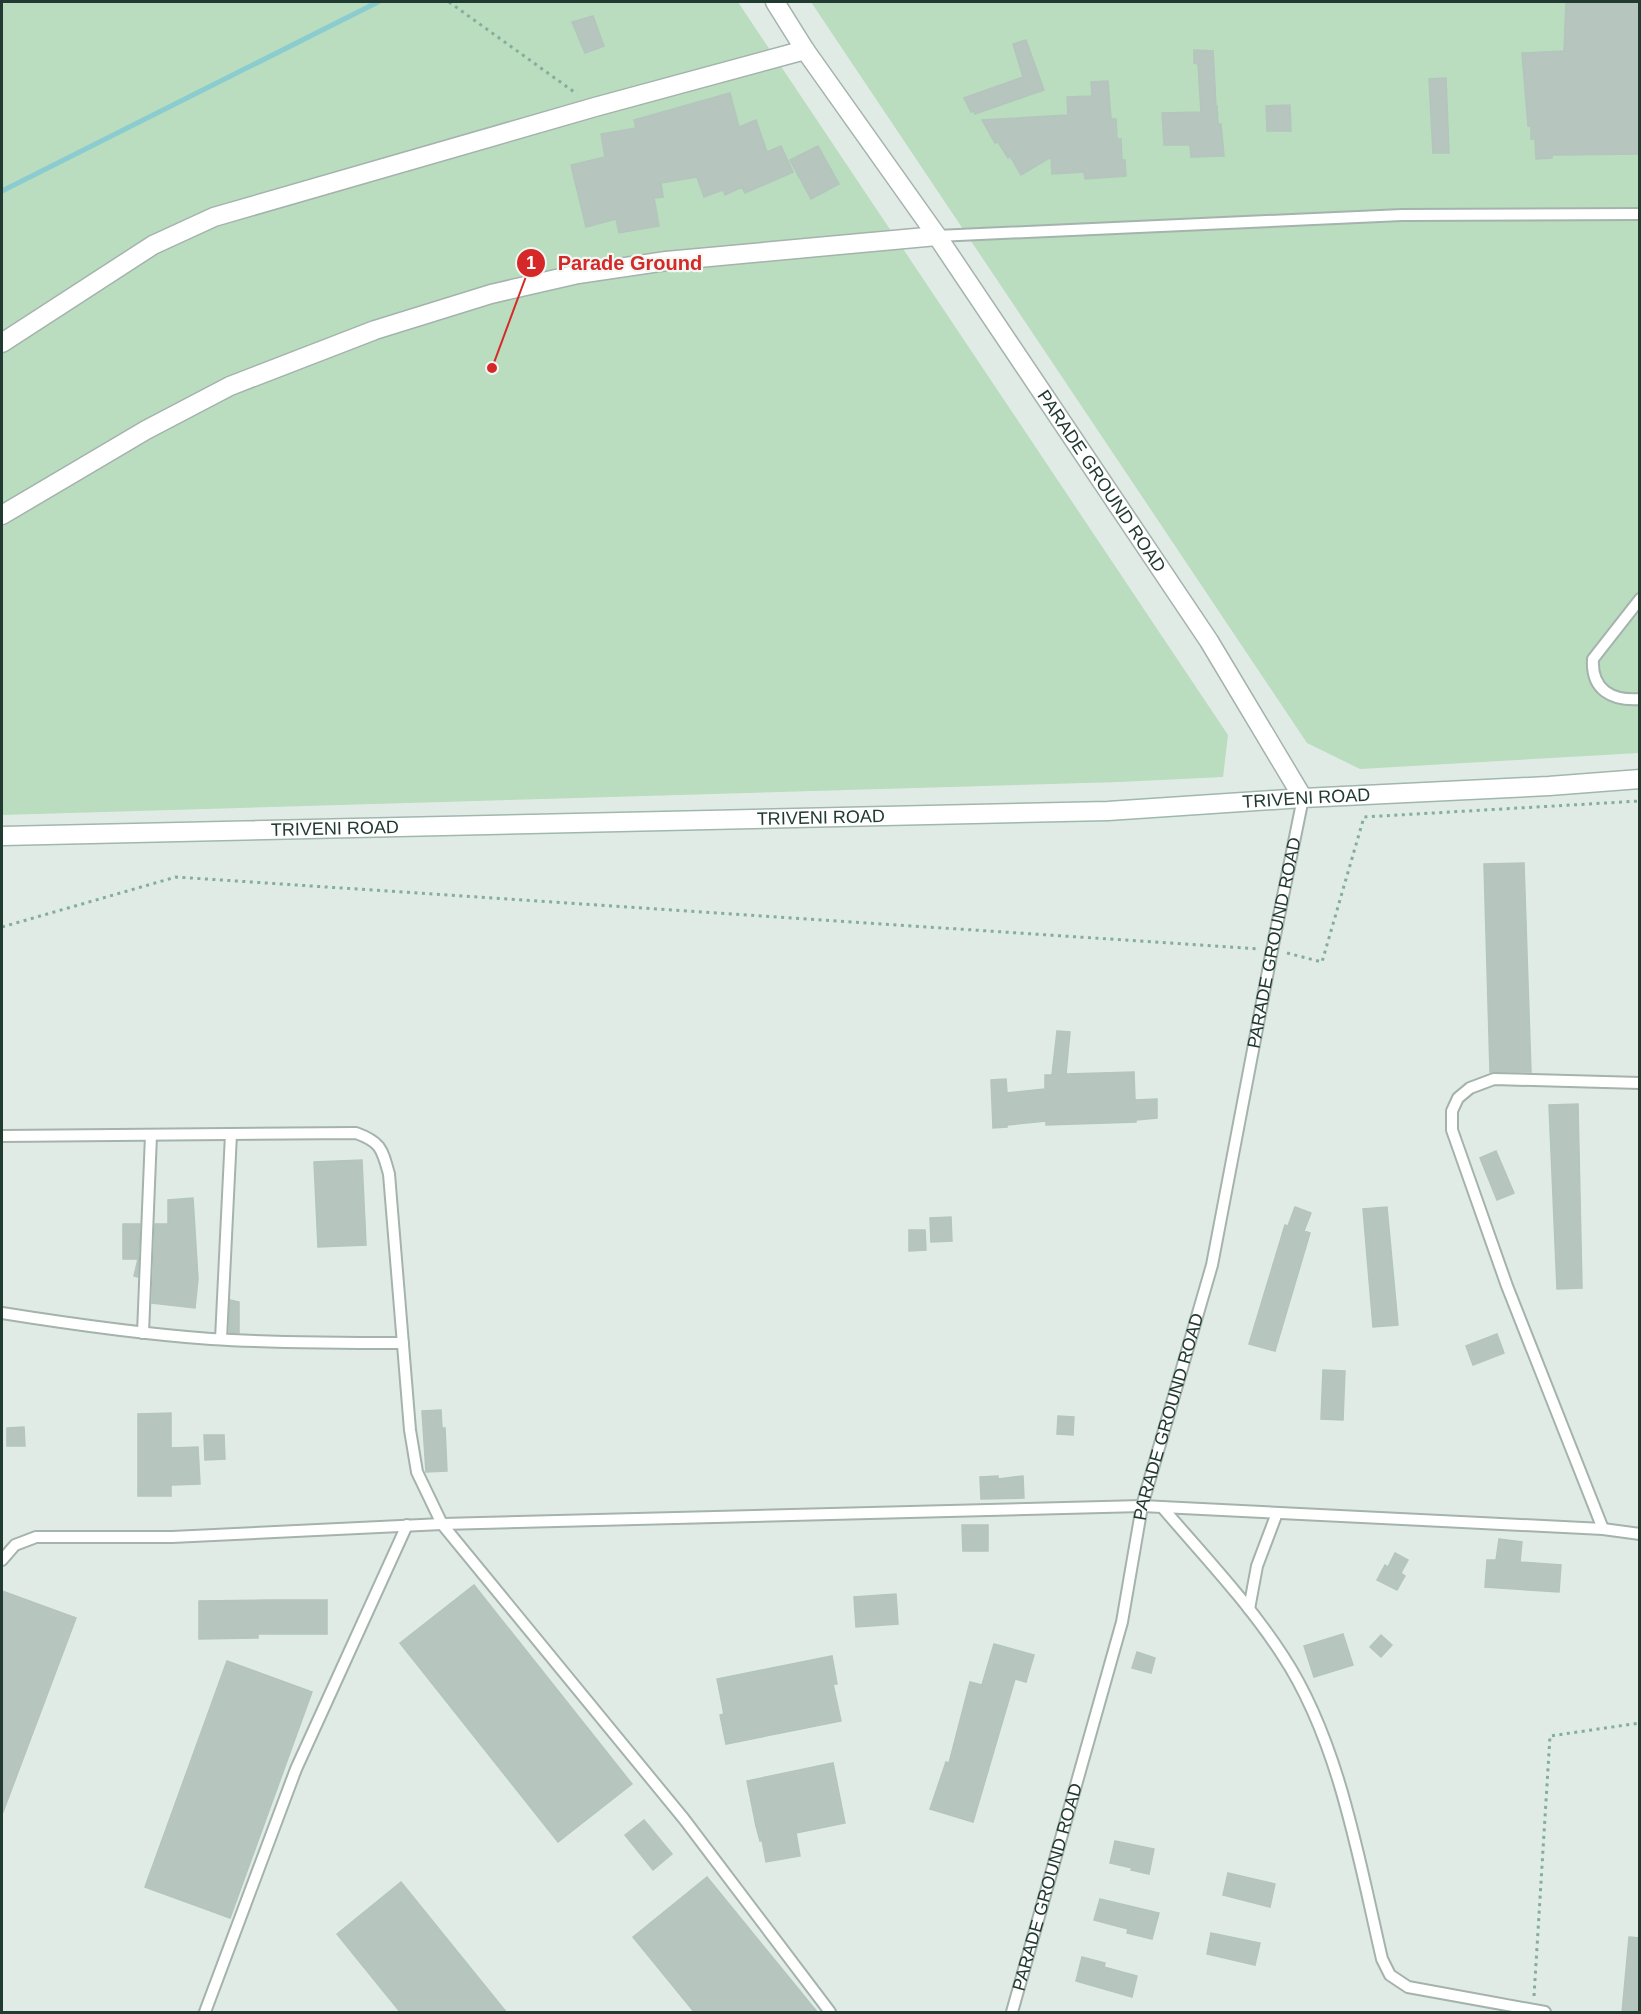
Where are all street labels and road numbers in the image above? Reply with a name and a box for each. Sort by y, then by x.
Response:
street label: PARADE GROUND ROAD [1033,386,1170,576]
street label: TRIVENI ROAD [1242,785,1371,812]
street label: TRIVENI ROAD [757,806,885,829]
street label: TRIVENI ROAD [271,817,399,840]
street label: PARADE GROUND ROAD [1243,835,1305,1050]
street label: PARADE GROUND ROAD [1130,1311,1208,1522]
street label: PARADE GROUND ROAD [1009,1781,1086,1993]

